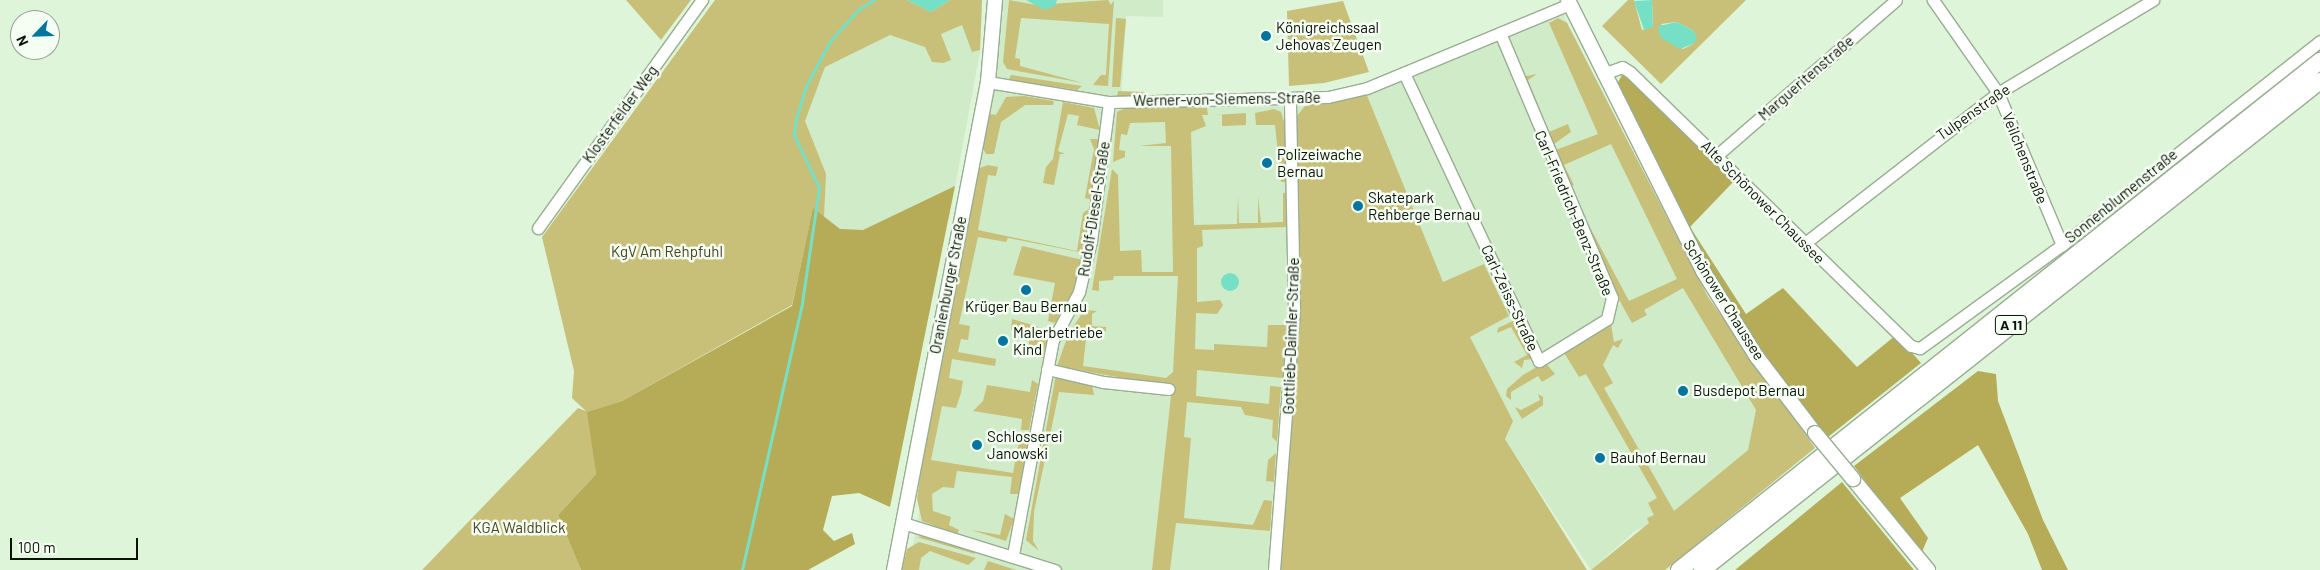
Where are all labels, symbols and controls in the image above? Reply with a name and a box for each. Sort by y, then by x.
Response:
north arrow [10,10,60,60]
place label: Königreichssaal Jehovas Zeugen [1276,18,1382,53]
marker: Königreichssaal Jehovas Zeugen [1260,30,1272,42]
street label: Margueritenstraße [1755,32,1857,124]
text: N [12,33,31,49]
street label: Klosterfelder Weg [579,62,661,166]
street label: Tulpenstraße [1933,80,2013,144]
street label: Werner-von-Siemens-Straße [1133,88,1321,110]
street label: Veilchenstraße [1998,110,2052,206]
street label: Carl-Friedrich-Benz-Straße [1531,128,1617,298]
street label: Alte Schönower Chaussee [1697,136,1829,268]
street label: Rudolf-Diesel-Straße [1074,140,1114,278]
place label: Polizeiwache Bernau [1277,145,1362,180]
street label: Sonnenblumenstraße [2061,145,2181,247]
marker: Polizeiwache Bernau [1261,157,1273,169]
place label: Skatepark Rehberge Bernau [1368,188,1480,223]
marker: Skatepark Rehberge Bernau [1352,200,1364,212]
street label: Oranienburger Straße [926,215,970,355]
street label: Schönower Chaussee [1680,236,1768,364]
street label: Carl-Zeiss-Straße [1477,242,1543,354]
park label: KgV Am Rehpfuhl [611,243,723,261]
street label: Gottlieb-Daimler-Straße [1279,257,1303,415]
marker: Krüger Bau Bernau [1020,284,1032,296]
place label: Krüger Bau Bernau [965,298,1087,316]
road number: A 11 [1995,314,2027,336]
place label: Malerbetriebe Kind [1013,323,1103,358]
marker: Malerbetriebe Kind [997,335,1009,347]
place label: Busdepot Bernau [1693,382,1805,400]
marker: Busdepot Bernau [1677,385,1689,397]
place label: Schlosserei Janowski [987,427,1063,462]
marker: Schlosserei Janowski [971,439,983,451]
place label: Bauhof Bernau [1610,449,1706,467]
marker: Bauhof Bernau [1594,452,1606,464]
park label: KGA Waldblick [473,519,565,537]
scale bar [12,528,140,560]
text: 100 m [18,538,56,556]

